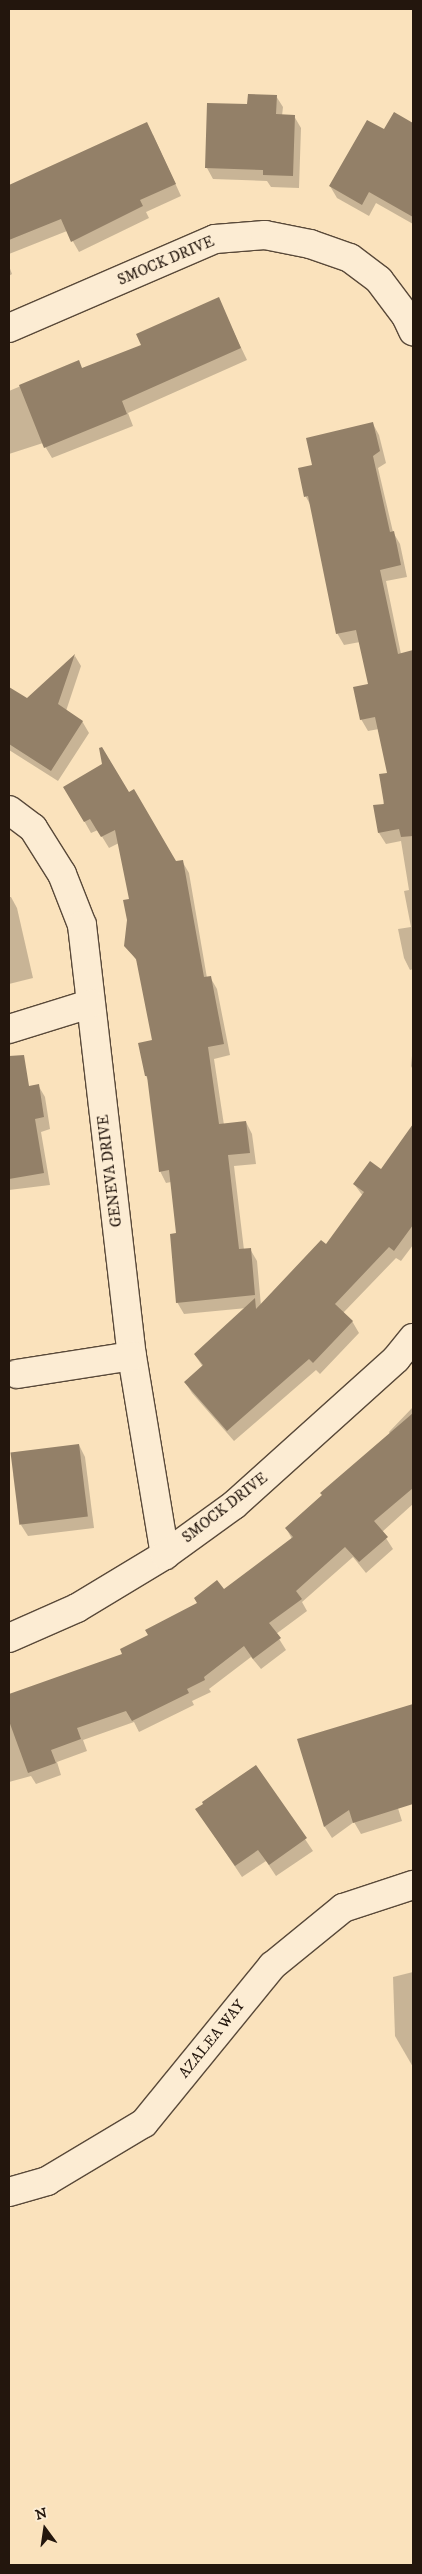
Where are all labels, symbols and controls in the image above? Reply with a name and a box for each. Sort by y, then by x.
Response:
street label: SMOCK DRIVE [115,233,217,289]
street label: GENEVA DRIVE [94,1114,126,1228]
street label: SMOCK DRIVE [179,1469,271,1547]
street label: AZALEA WAY [175,1996,249,2082]
north arrow [20,2504,70,2554]
text: N [34,2504,49,2525]

